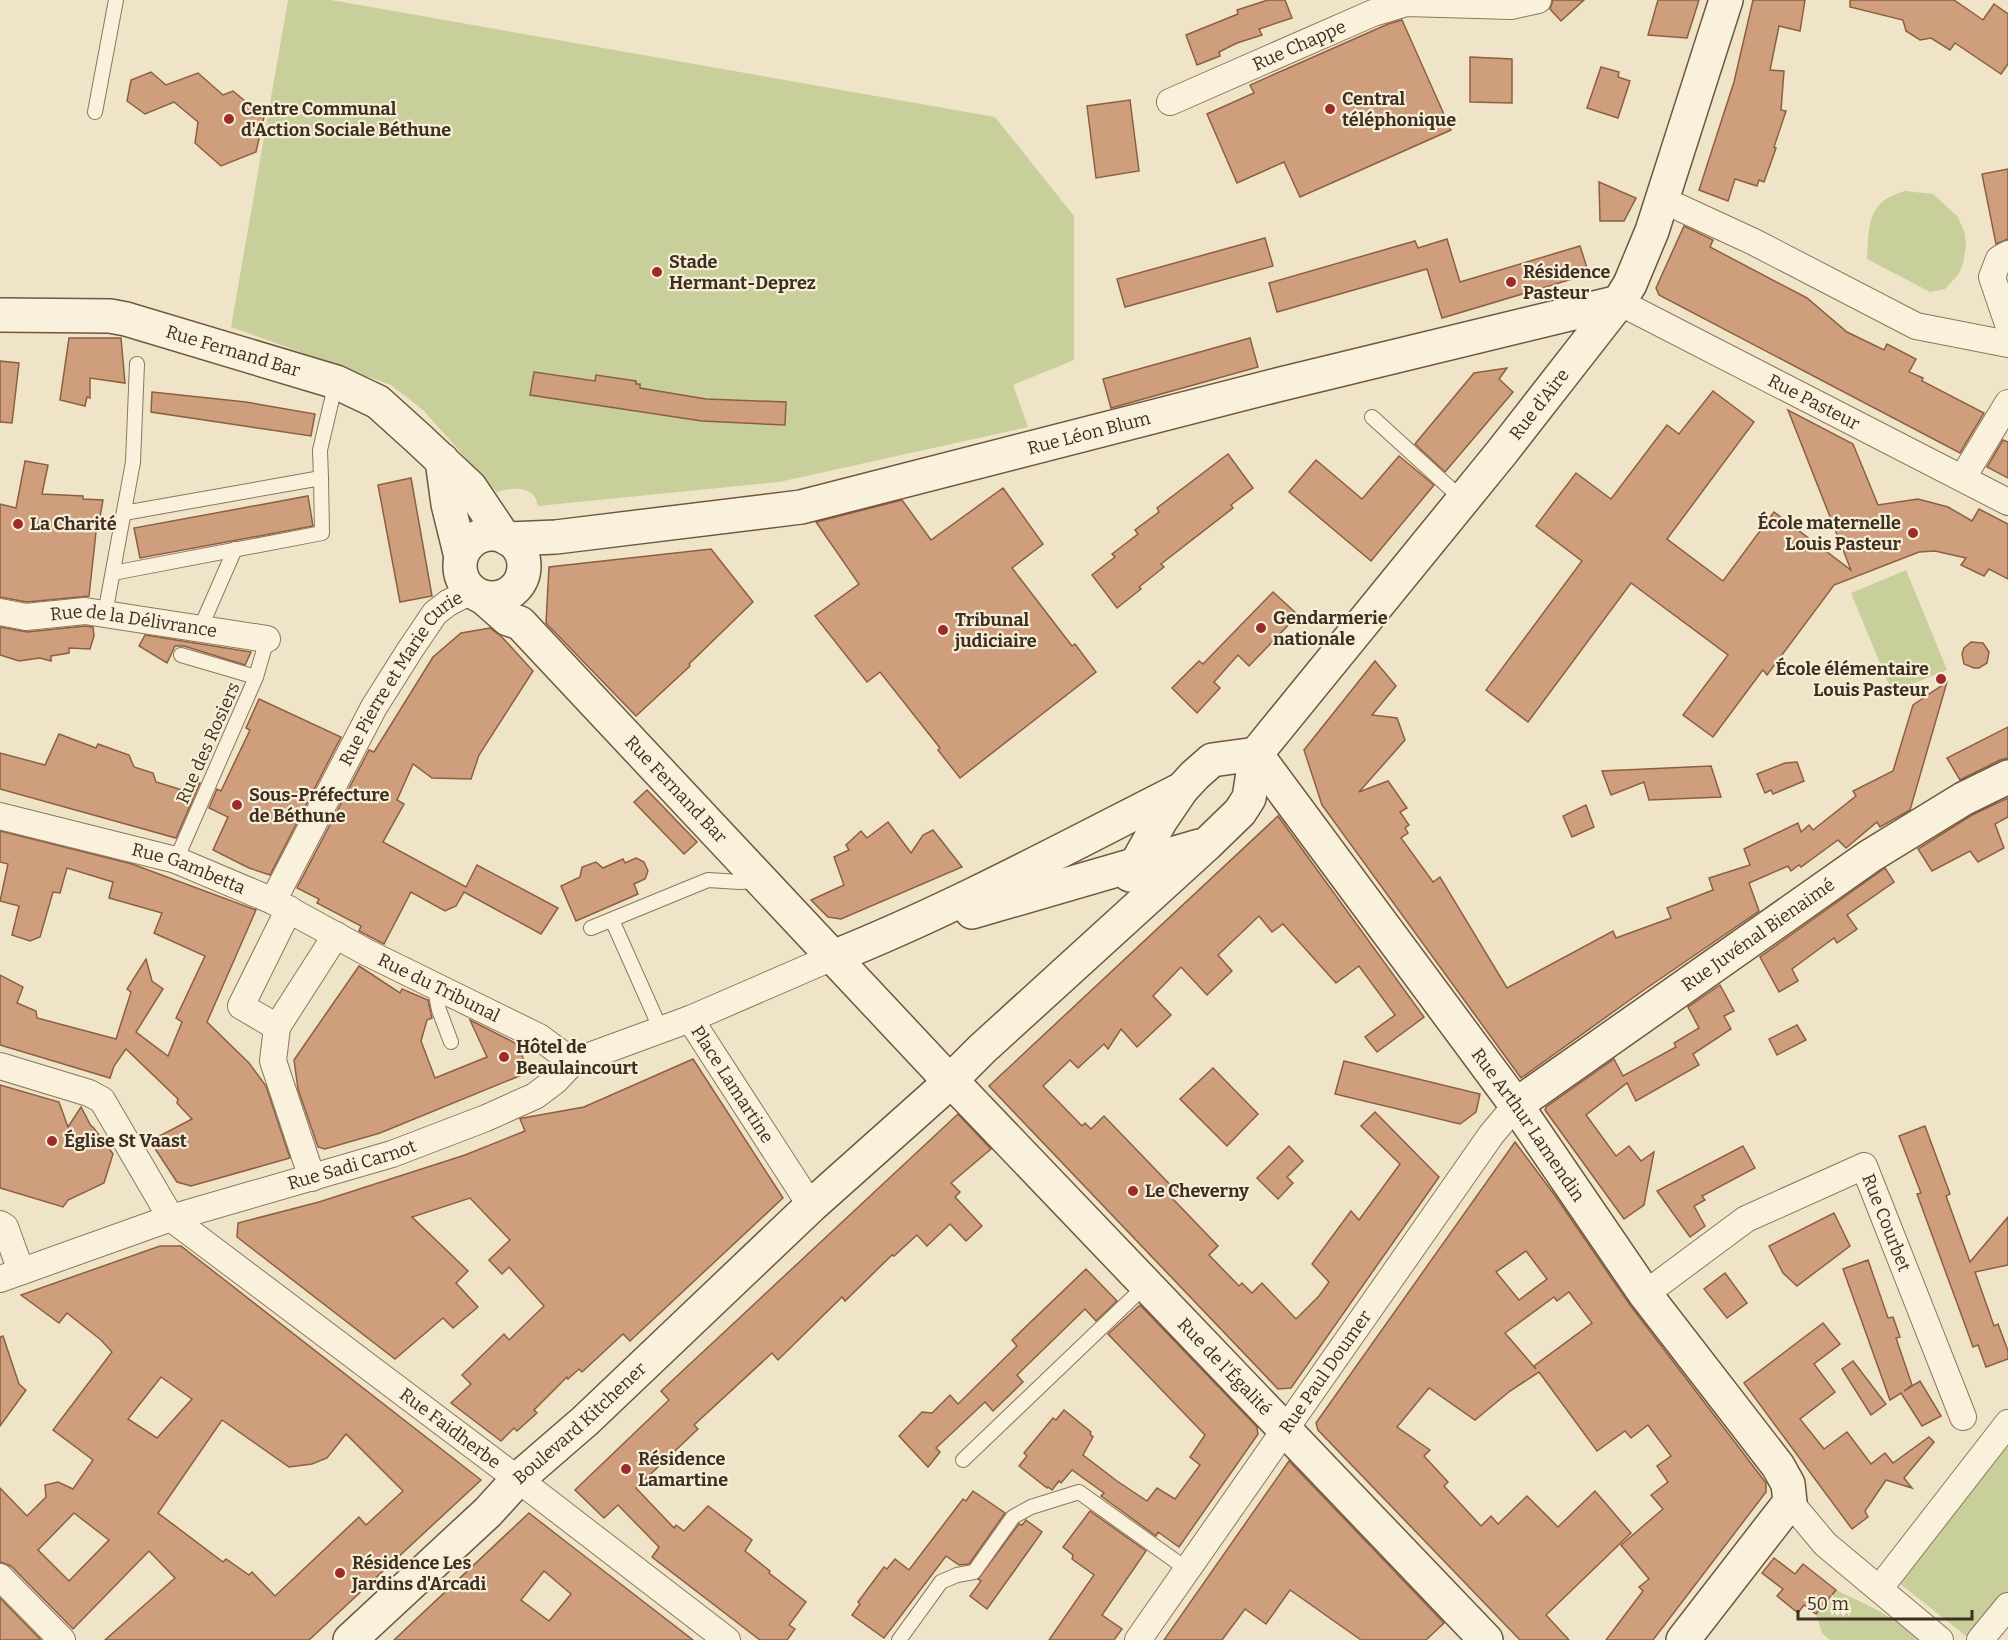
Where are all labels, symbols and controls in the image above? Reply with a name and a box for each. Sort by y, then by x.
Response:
street label: Rue Chappe [1249,15,1349,75]
place label: Central téléphonique [1342,88,1456,131]
place label: Centre Communal d'Action Sociale Béthune [241,98,451,141]
marker: Central téléphonique [1323,102,1337,116]
marker: Centre Communal d'Action Sociale Béthune [222,112,236,126]
place label: Stade Hermant-Deprez [669,251,816,294]
place label: Résidence Pasteur [1523,261,1611,304]
marker: Stade Hermant-Deprez [650,265,664,279]
marker: Résidence Pasteur [1504,275,1518,289]
street label: Rue Fernand Bar [163,321,303,382]
street label: Rue d'Aire [1505,364,1574,444]
street label: Rue Pasteur [1764,369,1863,435]
street label: Rue Léon Blum [1025,407,1153,460]
place label: École maternelle Louis Pasteur [1757,511,1902,555]
place label: La Charité [30,513,117,535]
marker: La Charité [11,517,25,531]
marker: École maternelle Louis Pasteur [1906,526,1920,540]
street label: Rue Pierre et Marie Curie [334,586,466,770]
street label: Rue de la Délivrance [49,600,219,642]
place label: Gendarmerie nationale [1273,607,1388,650]
place label: Tribunal judiciaire [953,609,1037,652]
marker: Gendarmerie nationale [1254,621,1268,635]
marker: Tribunal judiciaire [936,623,950,637]
place label: École élémentaire Louis Pasteur [1775,657,1930,701]
marker: École élémentaire Louis Pasteur [1934,672,1948,686]
street label: Rue des Rosiers [171,679,245,807]
street label: Rue Fernand Bar [620,731,732,848]
place label: Sous-Préfecture de Béthune [249,784,389,827]
marker: Sous-Préfecture de Béthune [230,798,244,812]
street label: Rue Gambetta [130,838,249,899]
street label: Rue Juvénal Bienaimé [1677,873,1839,996]
street label: Rue du Tribunal [374,949,503,1027]
street label: Place Lamartine [686,1022,778,1147]
place label: Hôtel de Beaulaincourt [516,1036,638,1079]
street label: Rue Arthur Lamendin [1467,1044,1590,1206]
marker: Hôtel de Beaulaincourt [497,1050,511,1064]
place label: Église St Vaast [64,1129,187,1152]
marker: Église St Vaast [45,1134,59,1148]
street label: Rue Sadi Carnot [285,1135,420,1195]
street label: Rue Courbet [1857,1171,1916,1275]
place label: Le Cheverny [1145,1180,1250,1202]
marker: Le Cheverny [1126,1184,1140,1198]
street label: Rue Paul Doumer [1275,1306,1376,1438]
street label: Rue de l'Égalité [1173,1313,1276,1420]
street label: Boulevard Kitchener [509,1358,651,1489]
street label: Rue Faidherbe [395,1383,505,1473]
place label: Résidence Lamartine [638,1448,728,1491]
marker: Résidence Lamartine [619,1462,633,1476]
place label: Résidence Les Jardins d'Arcadi [351,1552,486,1595]
marker: Résidence Les Jardins d'Arcadi [333,1566,347,1580]
scale bar [1798,1583,1972,1621]
text: 50 m [1807,1593,1849,1615]

